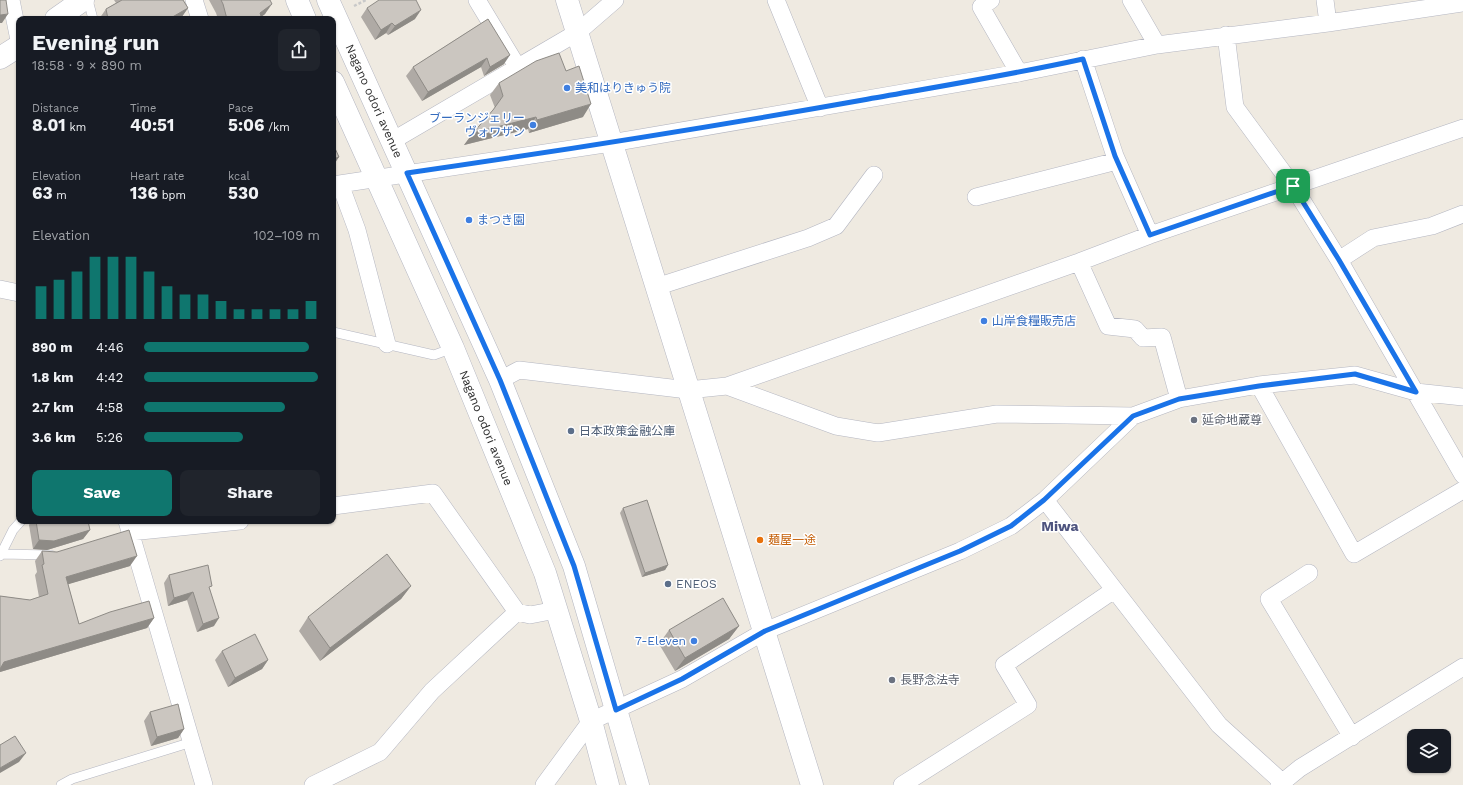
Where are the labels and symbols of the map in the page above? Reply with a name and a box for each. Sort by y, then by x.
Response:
street label: Nagano odori avenue [343,42,405,160]
place label: 美和はりきゅう院 [575,81,671,95]
marker: 美和はりきゅう院 [562,83,572,93]
place label: ブーランジェリー ヴォワザン [429,111,525,139]
marker: ブーランジェリー ヴォワザン [528,120,538,130]
pin [1276,169,1310,203]
place label: まつき園 [477,213,525,227]
marker: まつき園 [464,215,474,225]
place label: 山岸食糧販売店 [992,314,1076,328]
marker: 山岸食糧販売店 [979,316,989,326]
street label: Nagano odori avenue [456,368,516,488]
place label: 延命地蔵尊 [1202,413,1262,427]
marker: 延命地蔵尊 [1189,415,1199,425]
place label: 日本政策金融公庫 [579,424,675,438]
marker: 日本政策金融公庫 [566,426,576,436]
district label: Miwa [1041,518,1080,534]
place label: 麺屋一途 [768,533,816,547]
marker: 麺屋一途 [755,535,765,545]
place label: ENEOS [676,577,717,591]
marker: ENEOS [663,579,673,589]
place label: 7-Eleven [635,634,686,648]
marker: 7-Eleven [689,636,699,646]
place label: 長野念法寺 [900,673,960,687]
marker: 長野念法寺 [887,675,897,685]

